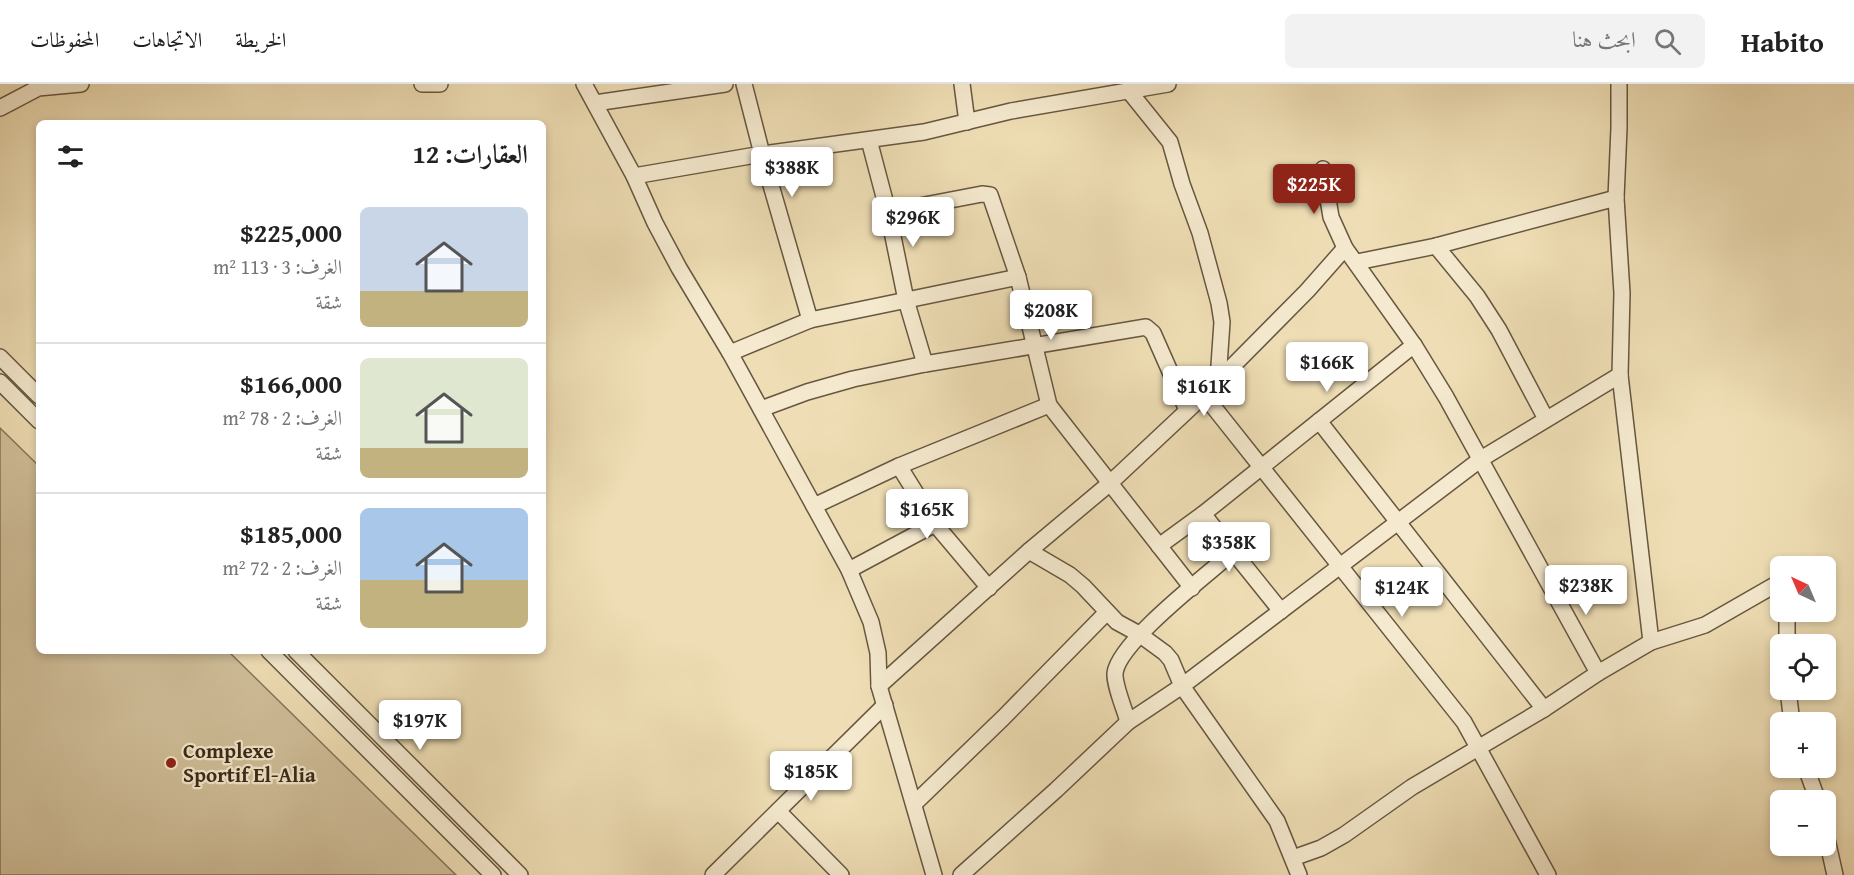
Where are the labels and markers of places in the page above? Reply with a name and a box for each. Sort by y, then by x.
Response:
pin: $388K [750,147,834,198]
pin: $225K [1272,164,1356,215]
pin: $296K [871,197,955,248]
pin: $208K [1009,290,1093,341]
pin: $166K [1285,342,1369,393]
pin: $161K [1162,366,1246,417]
pin: $165K [885,489,969,540]
pin: $358K [1187,522,1271,573]
pin: $238K [1544,565,1628,616]
pin: $124K [1360,567,1444,618]
pin: $197K [378,700,462,751]
place label: Complexe Sportif El-Alia [183,735,316,790]
pin: $185K [769,751,853,802]
marker: Complexe Sportif El-Alia [164,756,178,770]

